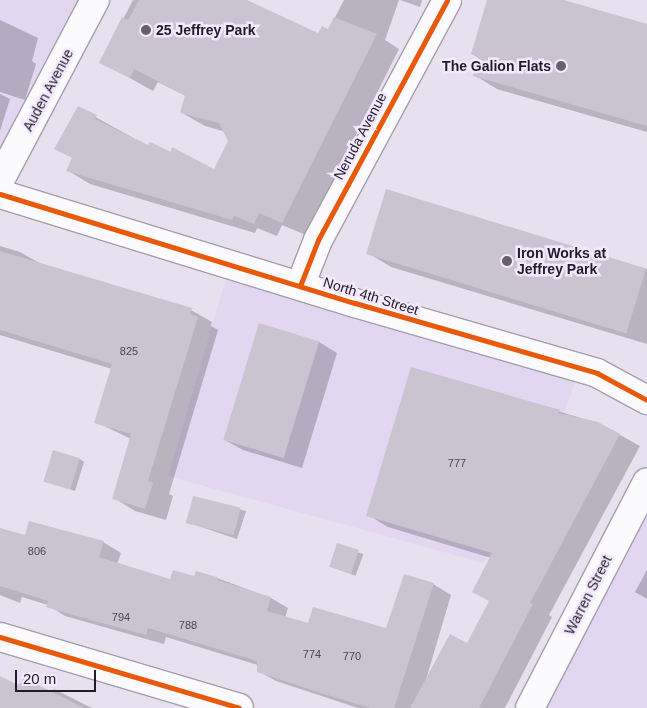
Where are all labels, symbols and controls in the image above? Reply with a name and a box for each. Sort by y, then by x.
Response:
place label: 25 Jeffrey Park [156,22,256,38]
marker: 25 Jeffrey Park [140,24,152,36]
street label: Auden Avenue [19,46,77,134]
place label: The Galion Flats [442,58,551,74]
marker: The Galion Flats [555,60,567,72]
street label: Neruda Avenue [330,89,390,183]
place label: Iron Works at Jeffrey Park [517,245,606,278]
marker: Iron Works at Jeffrey Park [501,255,513,267]
street label: North 4th Street [321,274,421,318]
house number: 825 [120,344,138,358]
house number: 777 [448,456,466,470]
house number: 806 [28,544,46,558]
street label: Warren Street [561,553,615,637]
house number: 794 [112,610,130,624]
house number: 788 [179,618,197,632]
house number: 774 [303,647,321,661]
house number: 770 [343,649,361,663]
scale bar [18,660,99,692]
text: 20 m [23,670,56,687]

